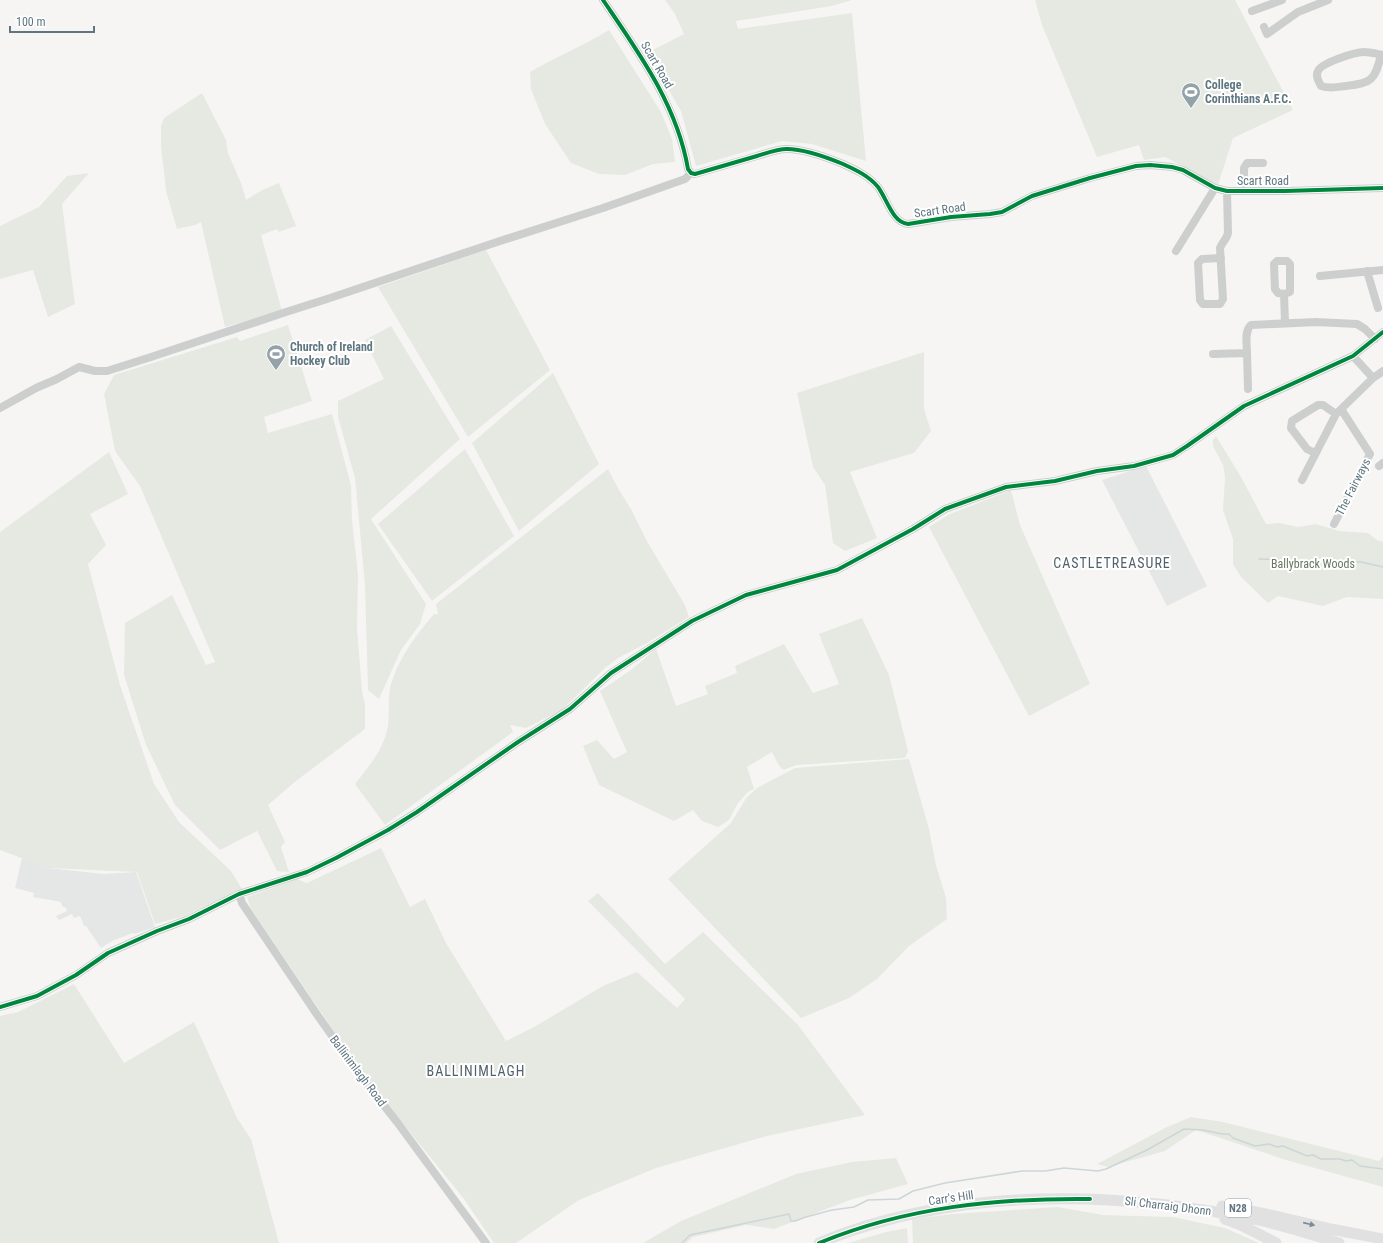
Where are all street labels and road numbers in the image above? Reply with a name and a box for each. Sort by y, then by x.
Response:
street label: Scart Road [638,39,676,91]
street label: Scart Road [1237,174,1289,188]
street label: Scart Road [913,199,967,221]
street label: The Fairways [1333,456,1373,518]
street label: Ballinimlagh Road [327,1033,389,1109]
street label: Carr's Hill [927,1188,975,1208]
street label: Sli Charraig Dhonn [1124,1194,1212,1218]
road number: N28 [1225,1199,1251,1217]

